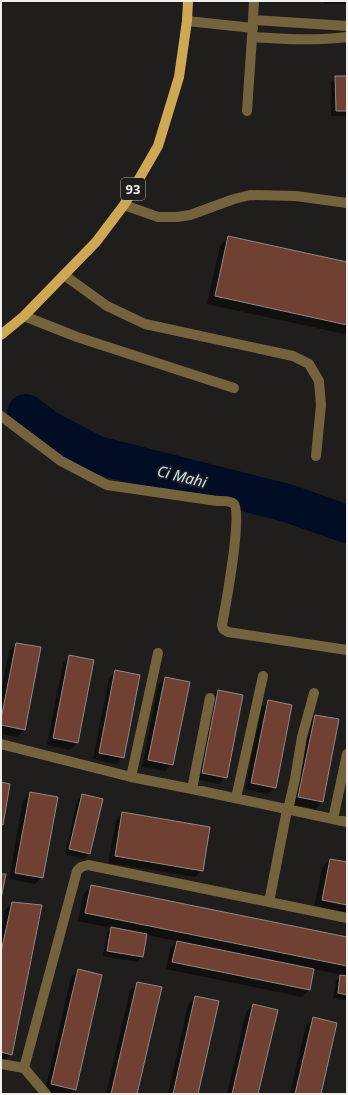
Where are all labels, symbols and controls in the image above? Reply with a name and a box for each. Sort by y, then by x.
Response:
road number: 93 [121,178,145,200]
water label: Ci Mahi [155,460,210,492]

